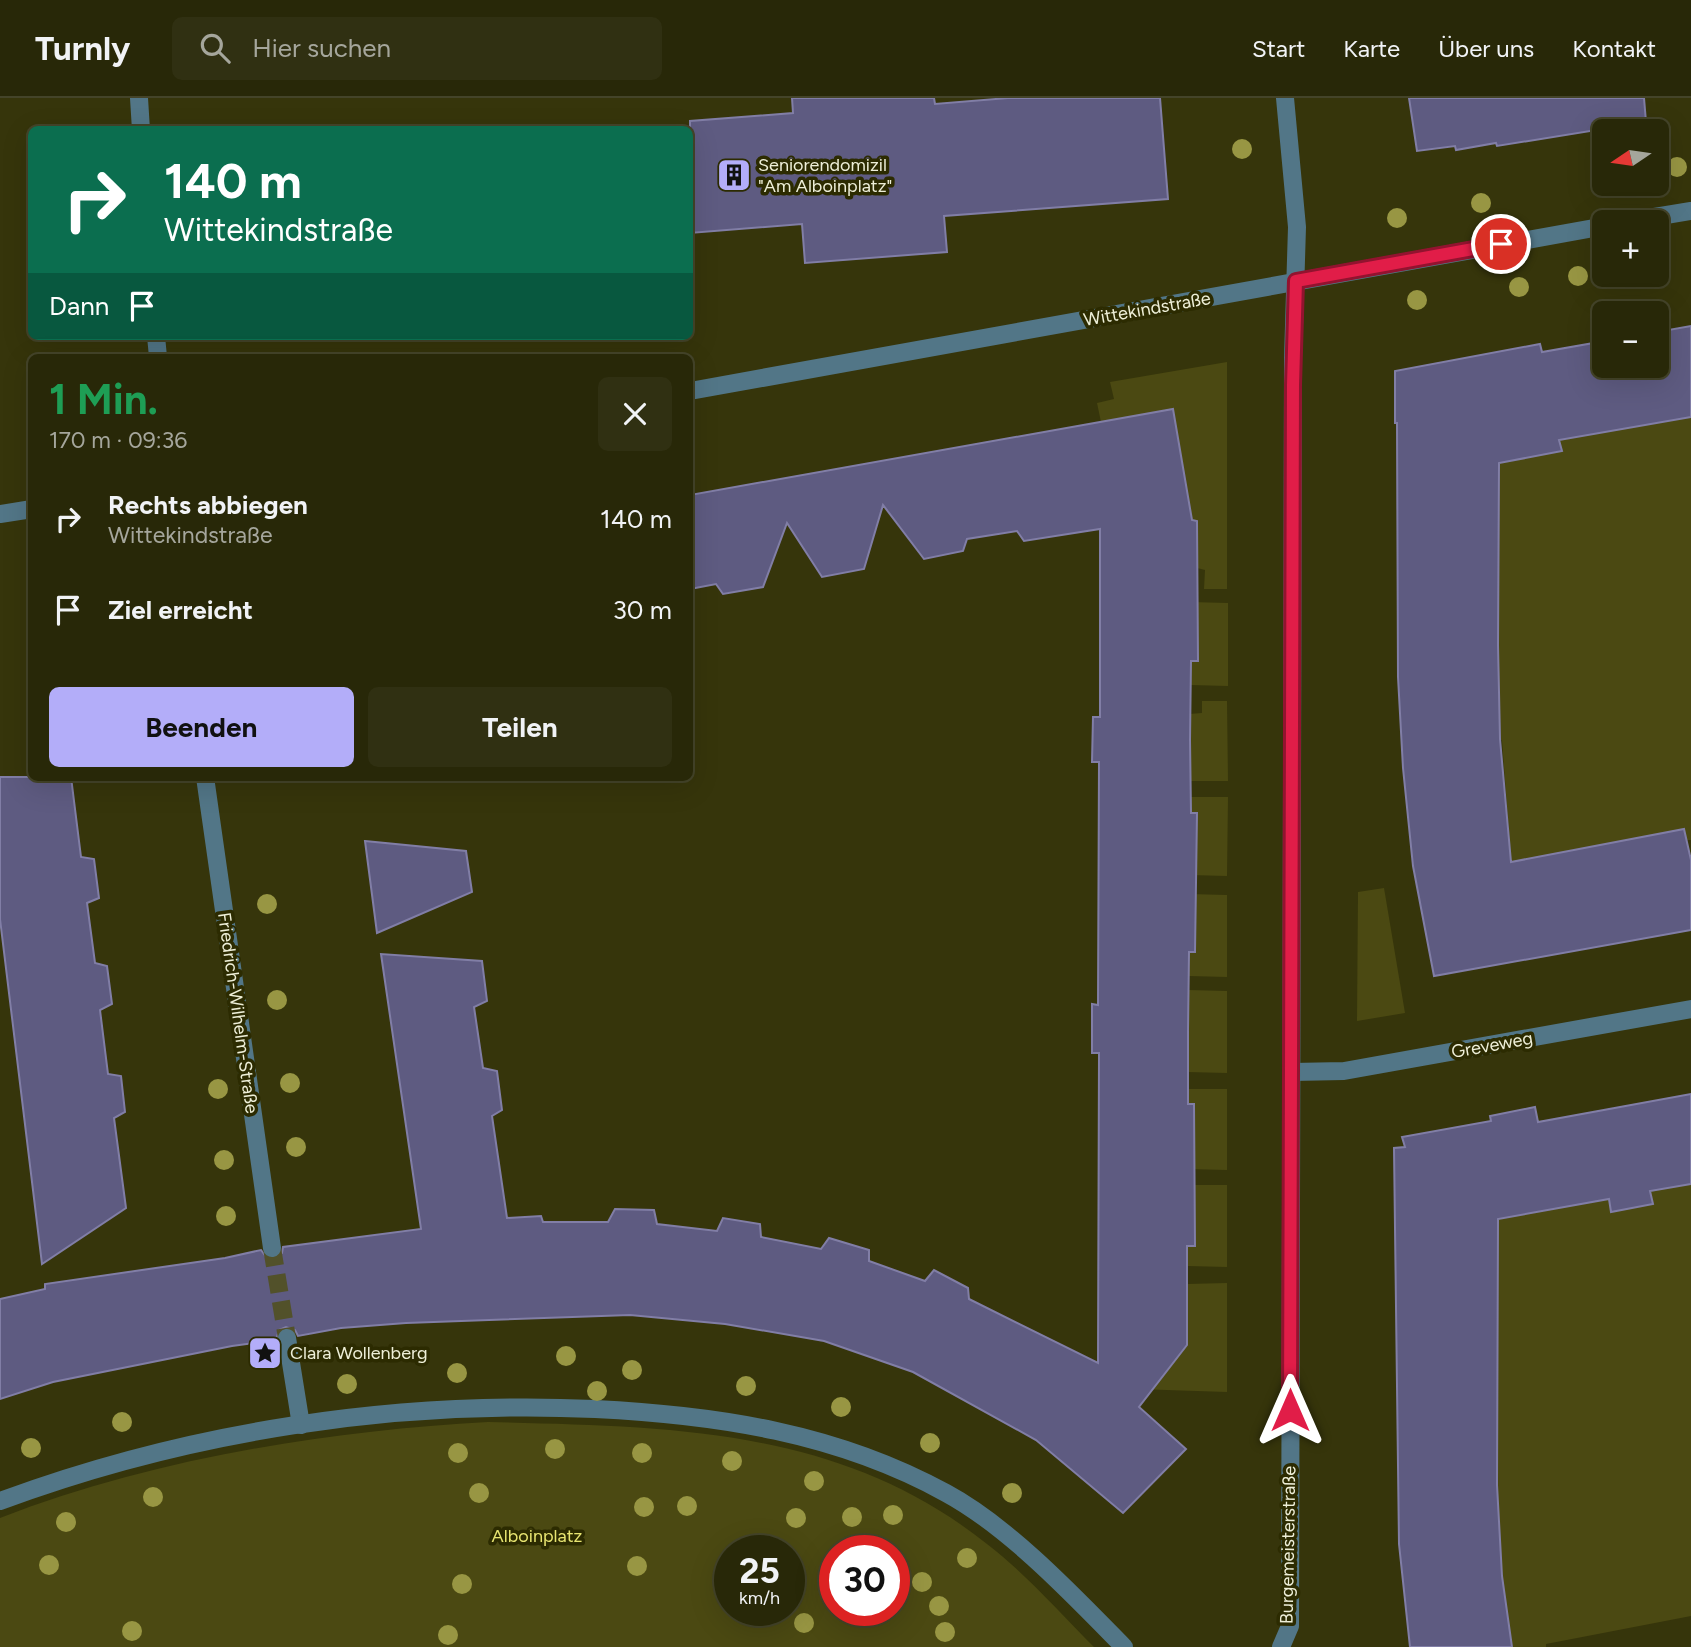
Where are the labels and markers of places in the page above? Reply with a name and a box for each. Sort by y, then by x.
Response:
place label: Seniorendomizil "Am Alboinplatz" [758,154,892,197]
building icon: Seniorendomizil "Am Alboinplatz" [715,156,753,194]
pin [1471,214,1531,274]
place icon: Clara Wollenberg [246,1334,284,1372]
place label: Clara Wollenberg [290,1342,428,1364]

